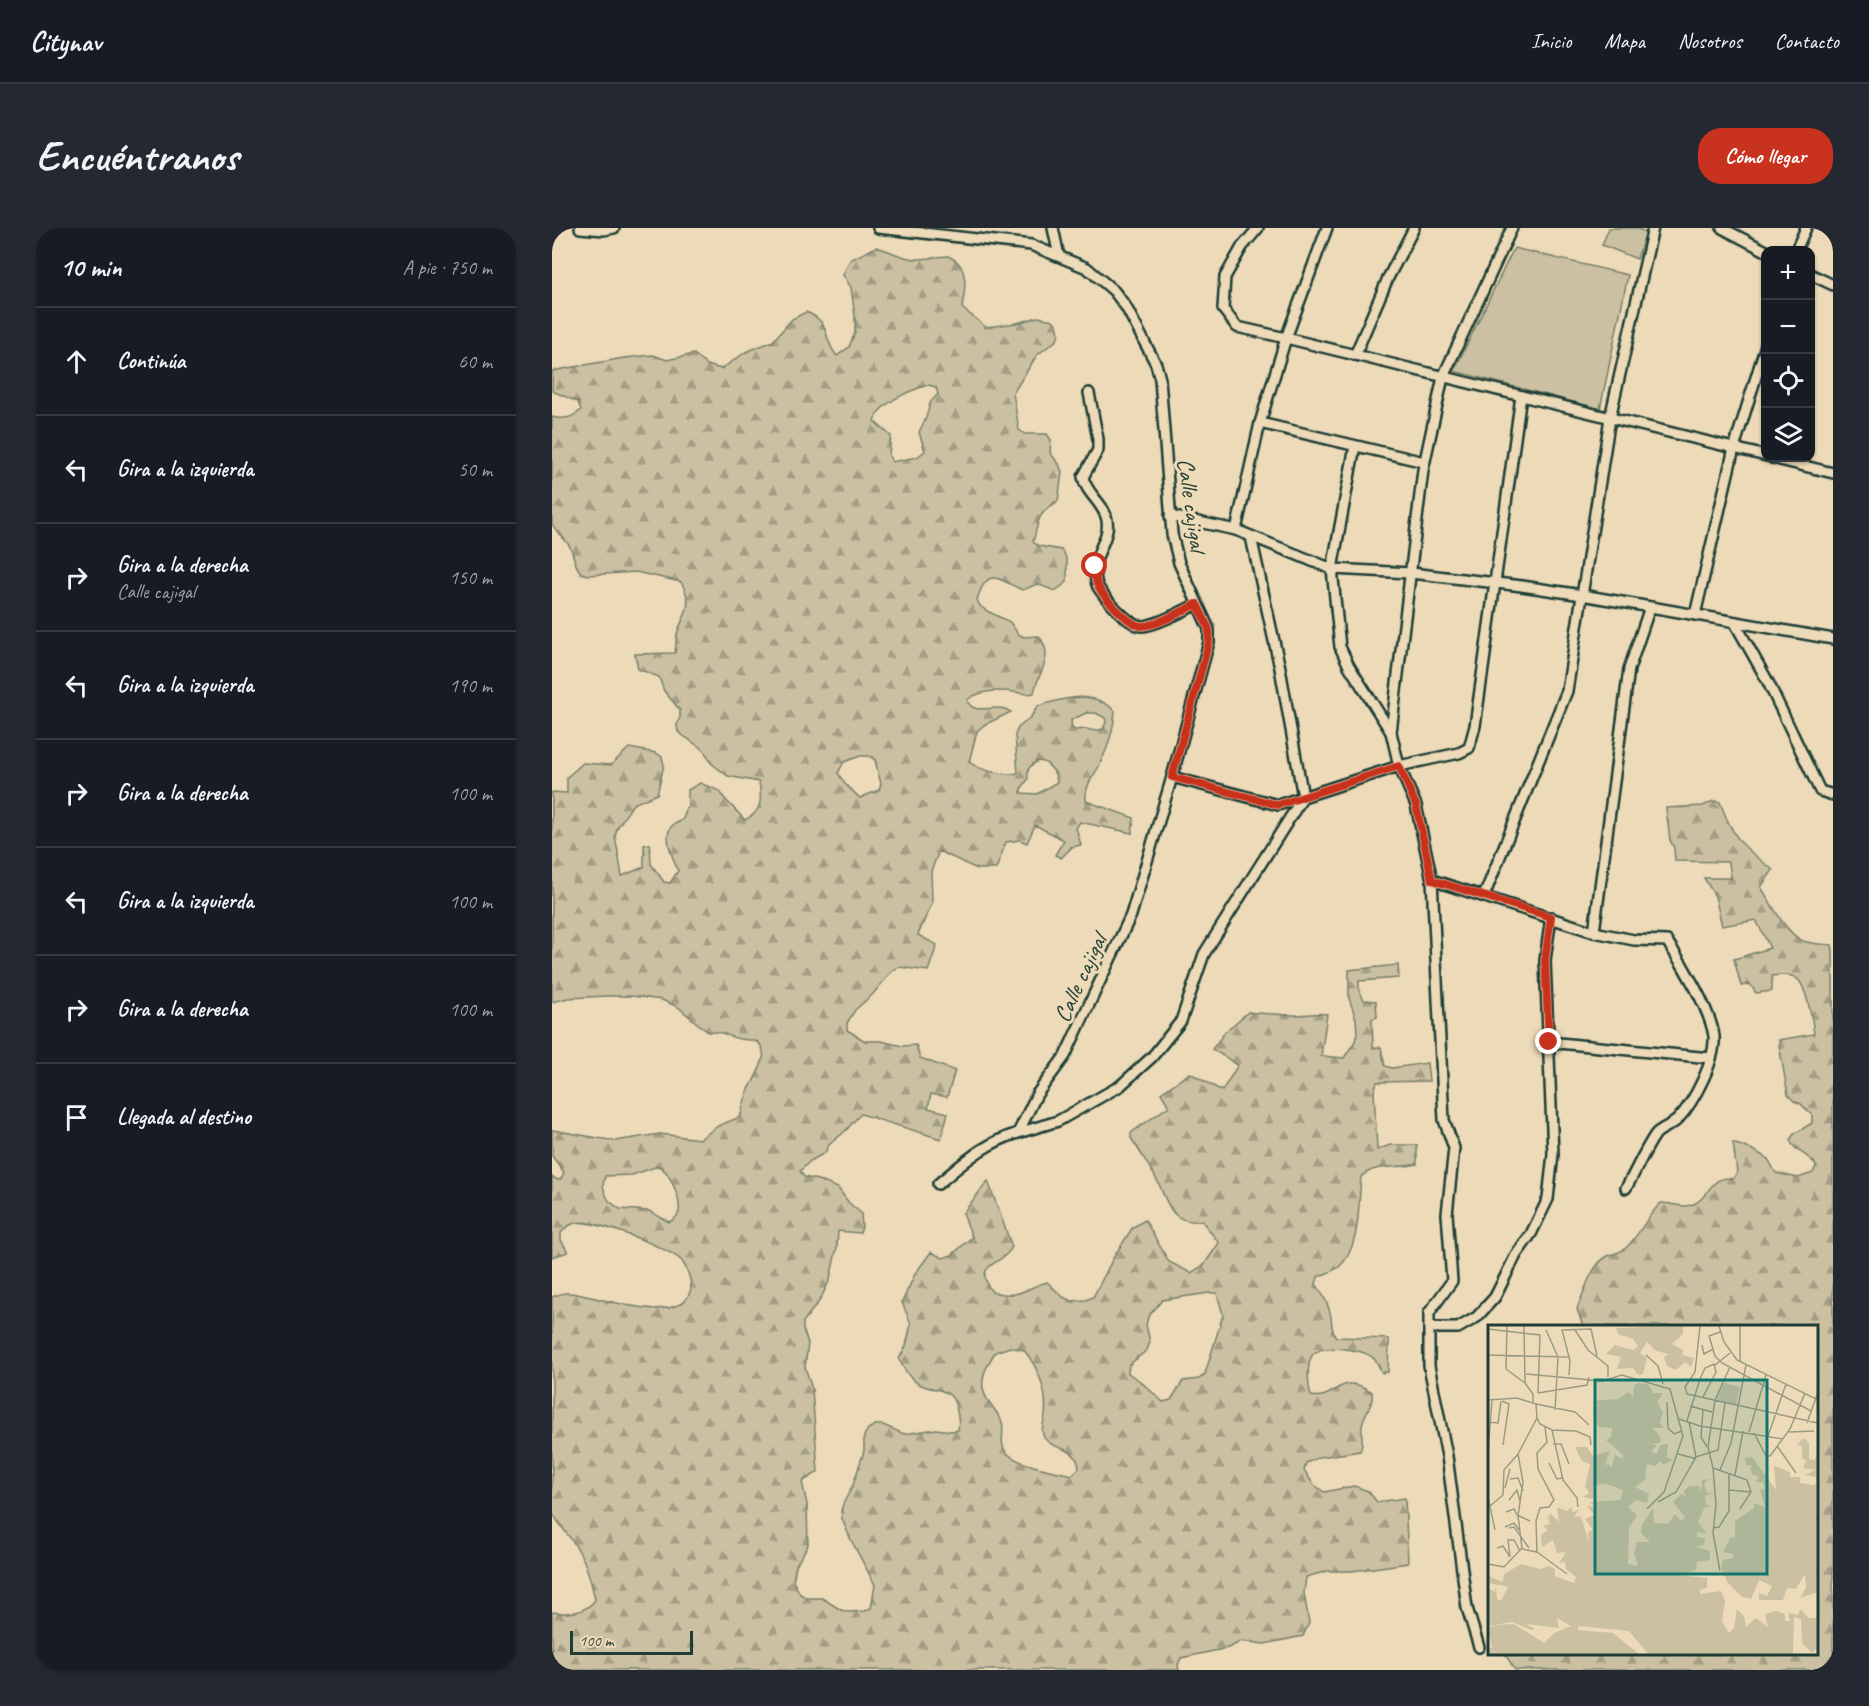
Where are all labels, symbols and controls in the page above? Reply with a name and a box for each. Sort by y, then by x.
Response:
text: Citynav [30,24,101,59]
text: Inicio [1531,28,1571,54]
text: Mapa [1604,28,1645,54]
text: Nosotros [1678,28,1742,54]
text: Contacto [1775,28,1839,54]
button: Cómo llegar [1698,128,1833,184]
text: Encuéntranos [36,130,238,183]
map controls [1761,246,1815,462]
button: + [1761,246,1815,300]
text: 10 min [60,251,122,284]
text: A pie · 750 m [403,255,492,280]
button: − [1761,300,1815,354]
icon: ahead [60,345,93,378]
text: Continúa [117,347,185,375]
text: 60 m [458,349,492,374]
button: locate [1761,354,1815,408]
button: layers [1761,408,1815,462]
icon: left [60,453,93,486]
text: Gira a la izquierda [117,455,254,483]
street label: Calle cajigal [1171,456,1214,557]
text: 50 m [458,457,492,482]
text: Gira a la derecha [117,551,248,579]
route start [1081,552,1107,578]
icon: right [60,561,93,594]
text: 150 m [449,565,492,590]
text: Calle cajigal [117,579,195,604]
icon: left [60,669,93,702]
text: Gira a la izquierda [117,671,254,699]
text: 190 m [449,673,492,698]
icon: right [60,777,93,810]
text: Gira a la derecha [117,779,248,807]
text: 100 m [449,781,492,806]
icon: left [60,885,93,918]
text: Gira a la izquierda [117,887,254,915]
text: 100 m [449,889,492,914]
street label: Calle cajigal [1047,926,1115,1027]
icon: right [60,993,93,1026]
text: Gira a la derecha [117,995,248,1023]
text: 100 m [449,997,492,1022]
route end [1535,1028,1561,1054]
icon: arrive [60,1101,93,1134]
text: Llegada al destino [117,1103,251,1131]
inset map [1488,1325,1818,1655]
scale bar [570,1628,693,1656]
text: 100 m [579,1631,613,1651]

